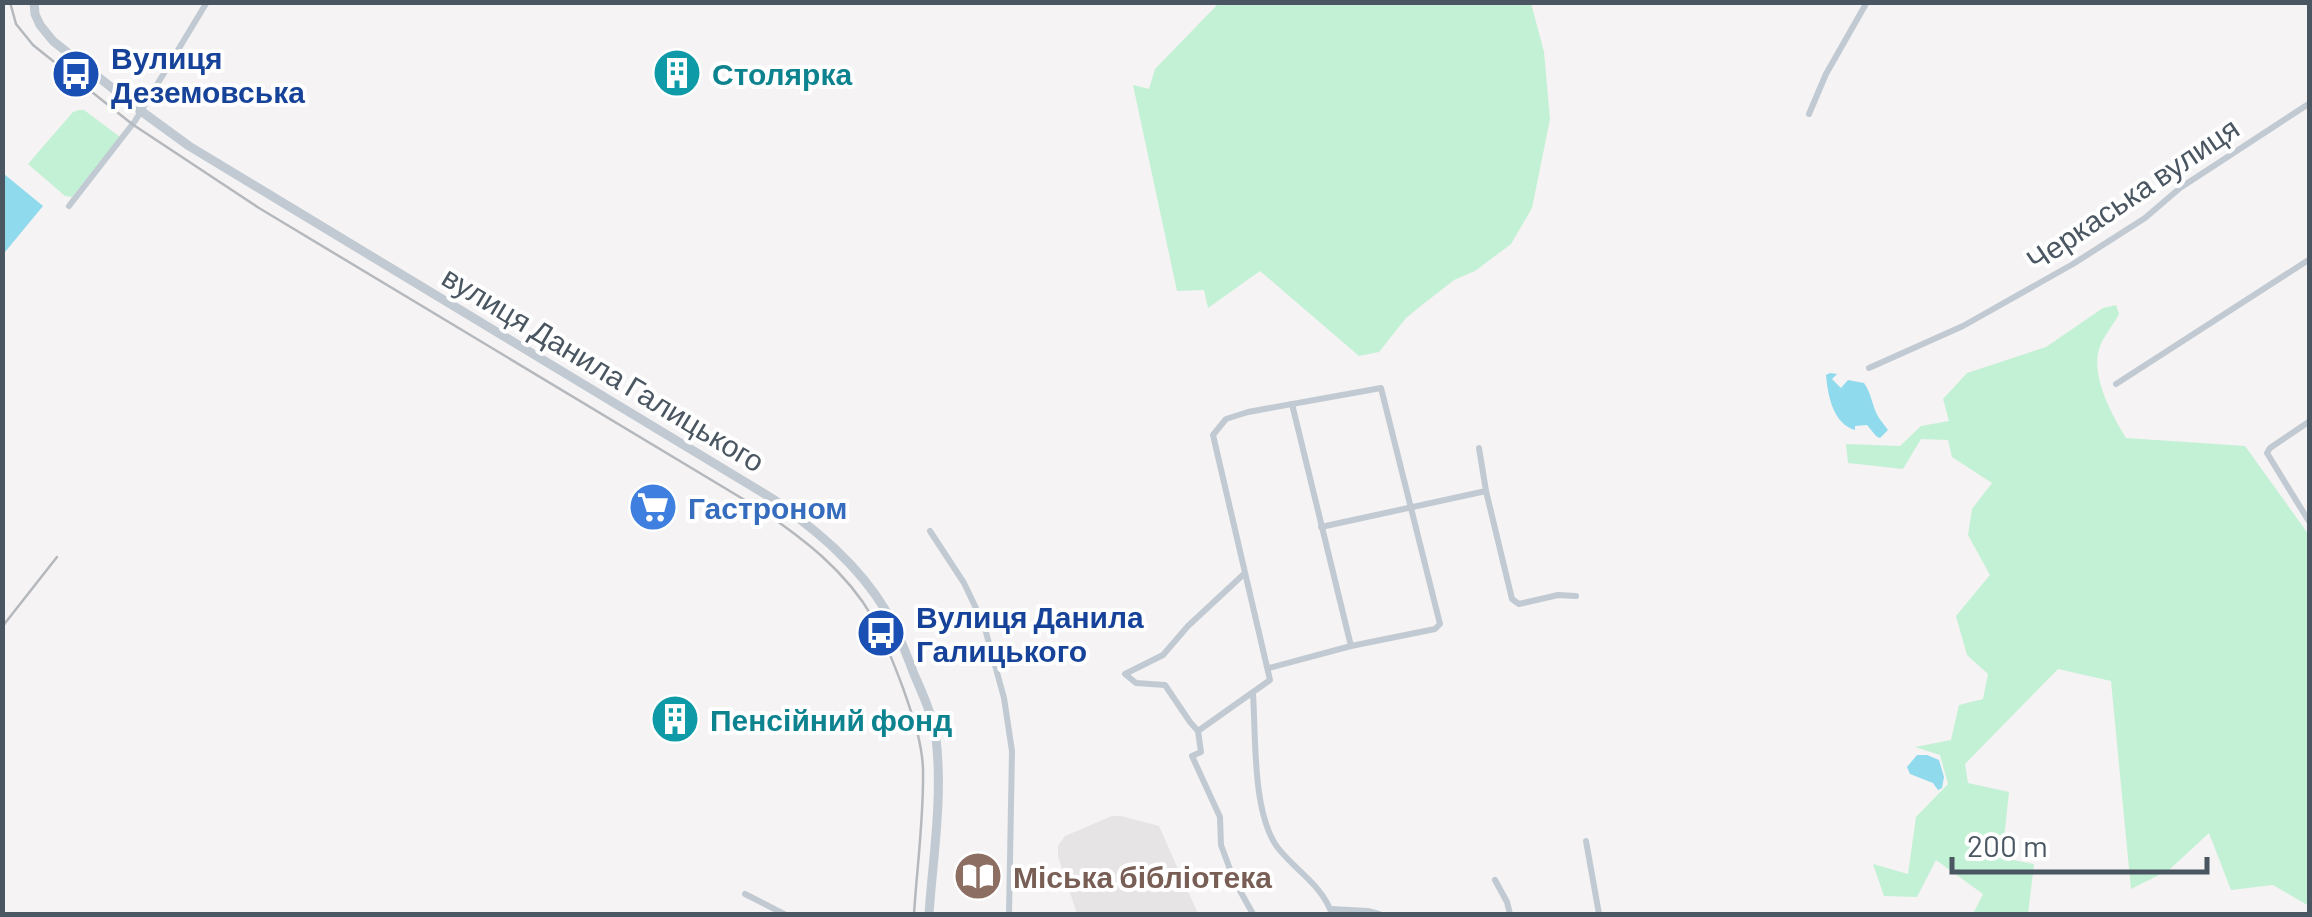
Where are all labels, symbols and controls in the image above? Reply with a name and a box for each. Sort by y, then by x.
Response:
place label: Вулиця Деземовська [111,39,305,109]
building icon: Столярка [651,47,703,99]
bus stop icon: Вулиця Деземовська [50,48,102,100]
place label: Столярка [712,55,852,91]
street label: Черкаська вулиця [2019,109,2245,277]
street label: вулиця Данила Галицького [436,257,772,479]
supermarket icon: Гастроном [627,481,679,533]
place label: Гастроном [688,489,848,525]
place label: Вулиця Данила Галицького [916,598,1144,668]
bus stop icon: Вулиця Данила Галицького [855,607,907,659]
building icon: Пенсійний фонд [649,693,701,745]
place label: Пенсійний фонд [710,701,952,737]
scale bar [1952,812,2207,874]
text: 200 m [1967,827,2048,863]
library icon: Міська бібліотека [952,850,1004,902]
place label: Міська бібліотека [1013,858,1272,894]

